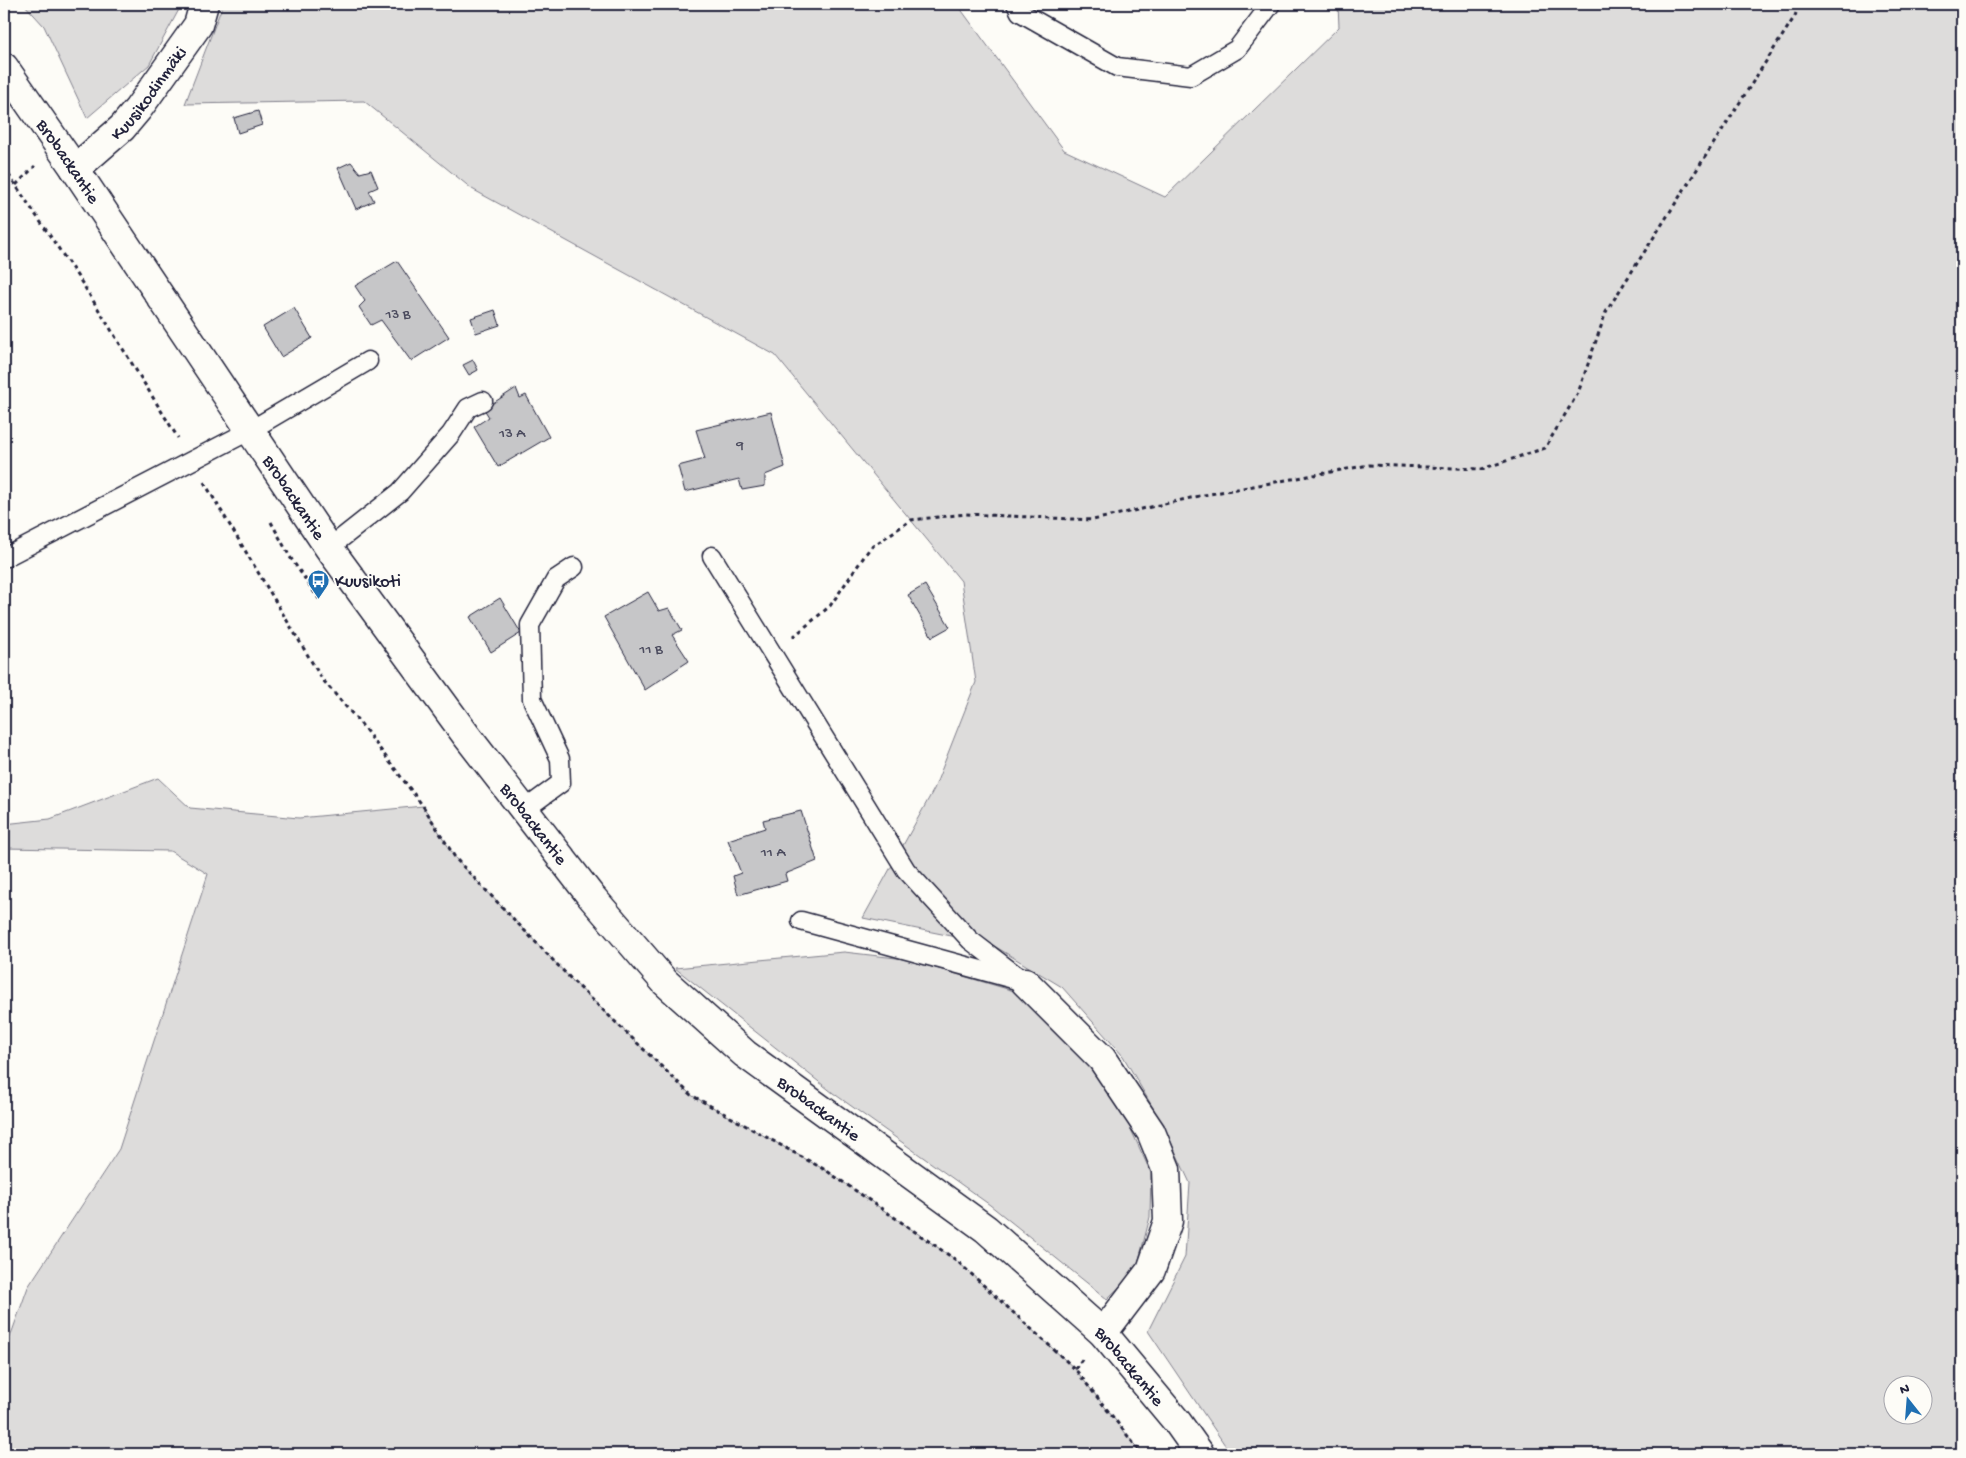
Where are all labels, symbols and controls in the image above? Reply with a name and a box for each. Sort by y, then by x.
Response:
street label: Kuusikodinmäki [107,43,192,146]
street label: Brobackantie [30,115,104,209]
house number: 13 B [384,306,411,324]
house number: 13 A [498,425,526,443]
house number: 9 [735,437,744,455]
street label: Brobackantie [256,451,329,545]
bus stop icon: Kuusikoti [307,568,331,599]
place label: Kuusikoti [335,572,401,593]
house number: 11 B [638,641,663,659]
street label: Brobackantie [494,779,571,870]
house number: 11 A [760,844,786,862]
street label: Brobackantie [771,1072,864,1148]
street label: Brobackantie [1089,1322,1168,1412]
north arrow [1884,1376,1934,1426]
text: N [1898,1380,1912,1399]

